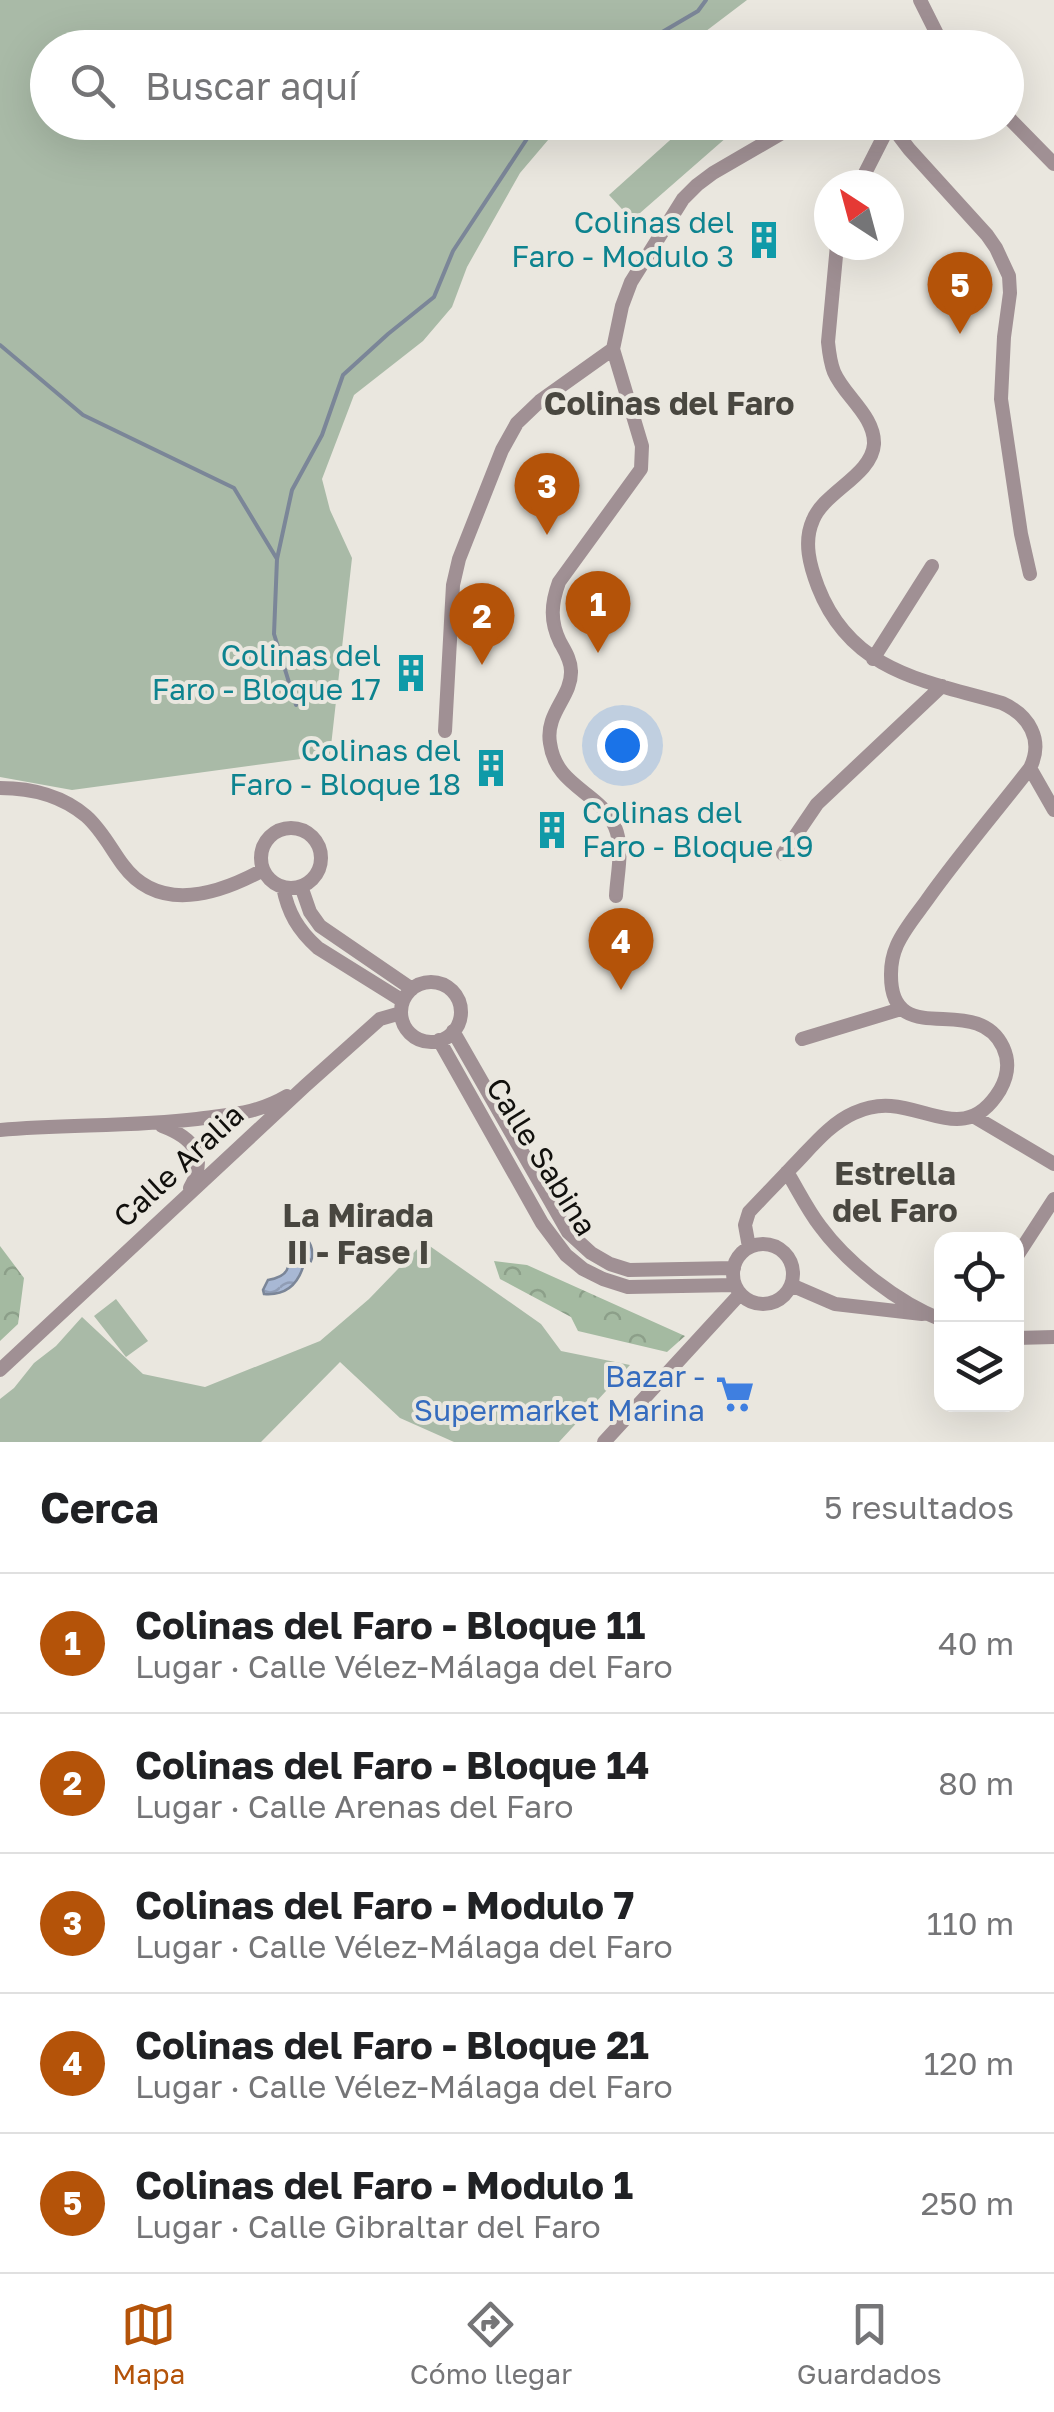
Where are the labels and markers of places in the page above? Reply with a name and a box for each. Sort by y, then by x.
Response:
place label: Colinas del Faro - Modulo 3 [511,204,734,274]
building icon: Colinas del Faro - Modulo 3 [743,219,785,261]
pin: 5 [928,252,992,334]
pin: 3 [514,452,580,535]
pin: 1 [566,570,630,653]
pin: 2 [450,582,514,665]
place label: Colinas del Faro - Bloque 17 [152,637,381,707]
building icon: Colinas del Faro - Bloque 17 [390,652,432,694]
place label: Colinas del Faro - Bloque 18 [229,732,461,802]
building icon: Colinas del Faro - Bloque 18 [470,747,512,789]
place label: Colinas del Faro - Bloque 19 [582,794,814,864]
building icon: Colinas del Faro - Bloque 19 [531,809,573,851]
pin: 4 [588,908,654,990]
place label: Bazar - Supermarket Marina [414,1358,705,1428]
supermarket icon: Bazar - Supermarket Marina [714,1373,756,1415]

